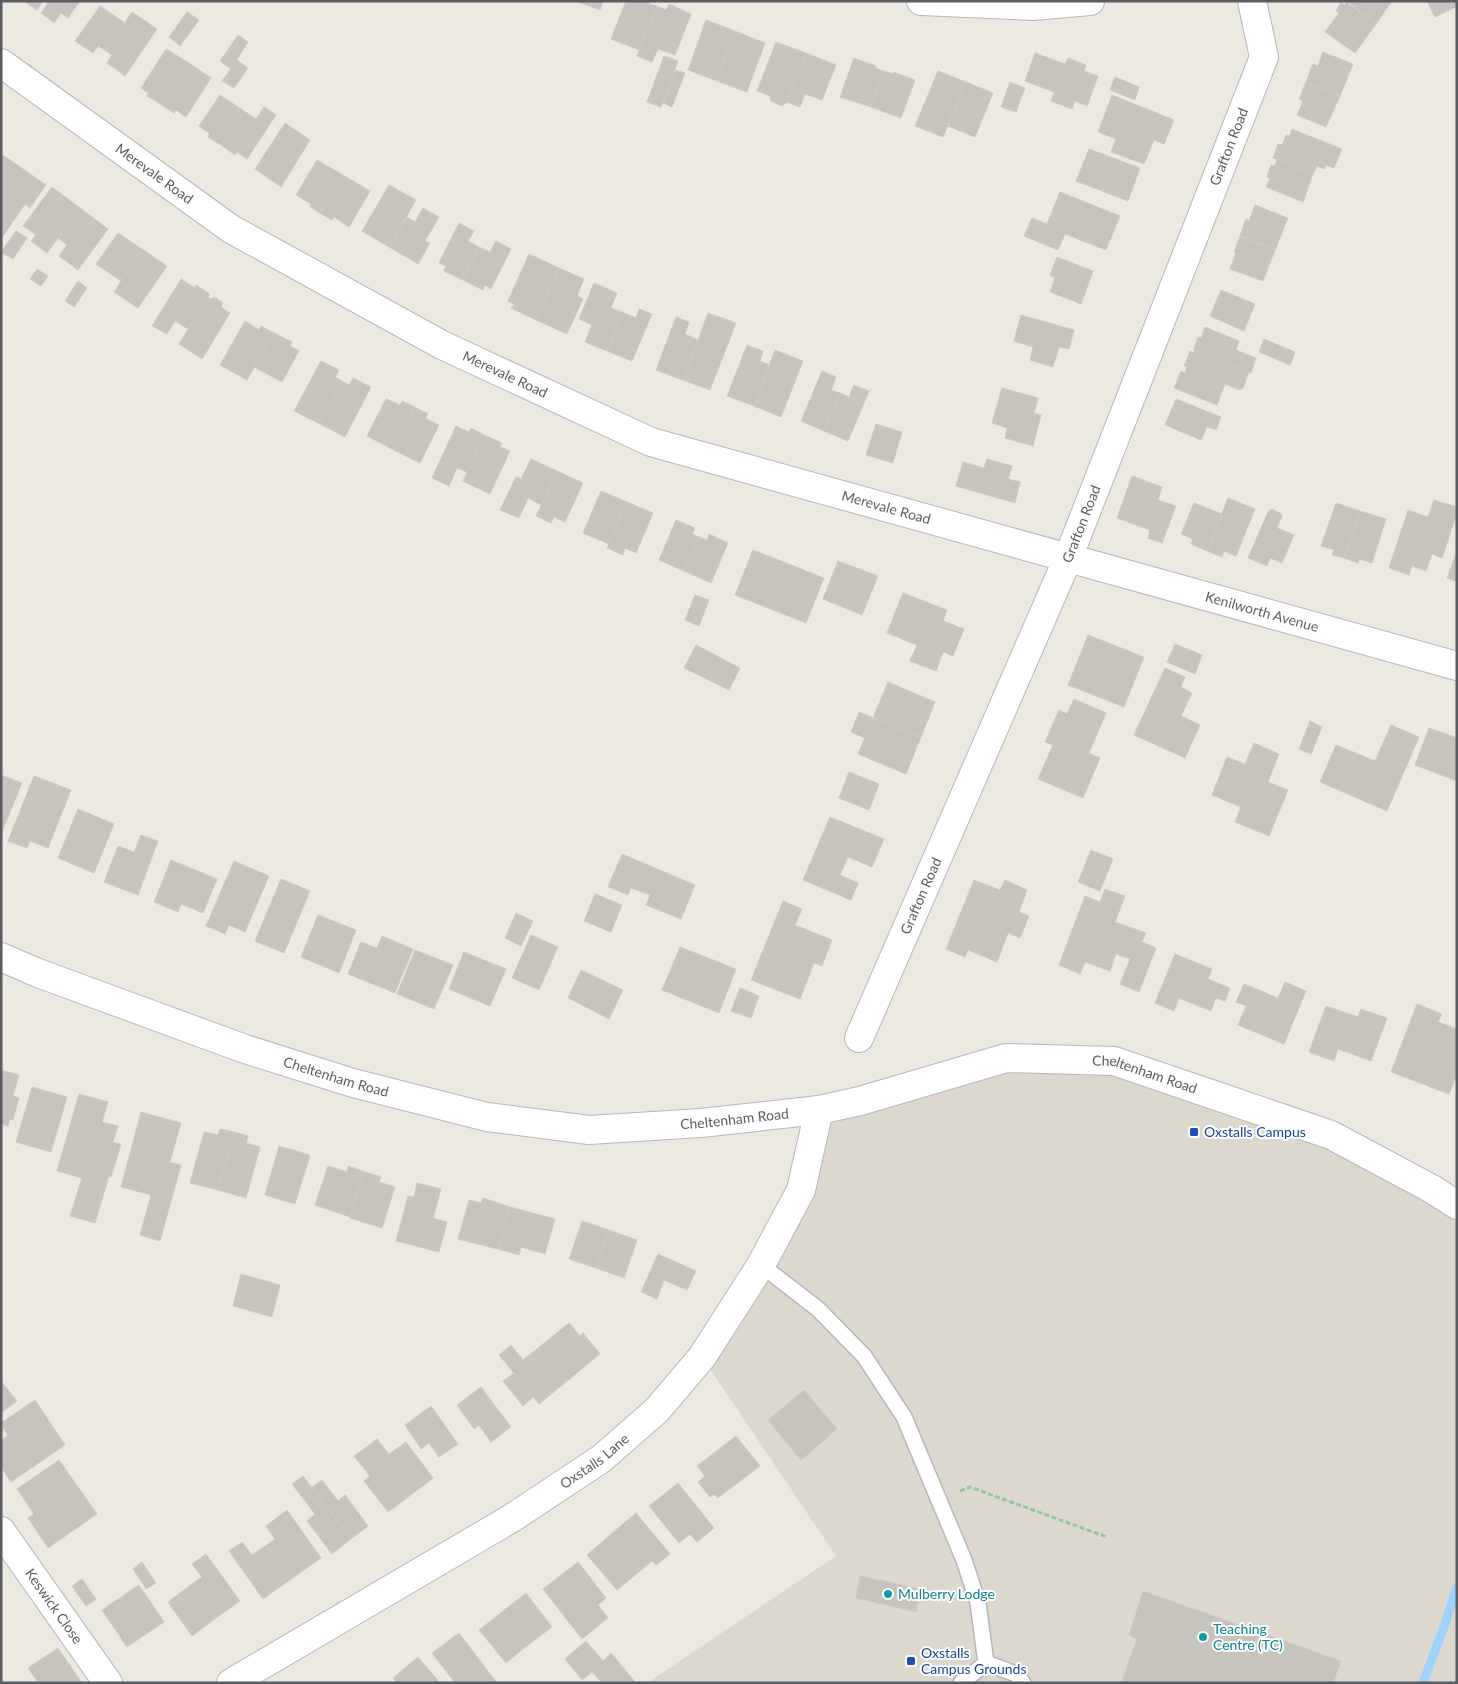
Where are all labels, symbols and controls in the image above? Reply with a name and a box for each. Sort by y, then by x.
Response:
street label: Grafton Road [1206,105,1251,188]
street label: Merevale Road [112,139,197,207]
street label: Merevale Road [460,347,550,401]
street label: Grafton Road [1058,483,1104,565]
street label: Merevale Road [840,486,933,527]
street label: Kenilworth Avenue [1204,587,1321,635]
street label: Grafton Road [896,855,945,937]
street label: Cheltenham Road [1092,1051,1200,1097]
street label: Cheltenham Road [281,1053,391,1100]
street label: Cheltenham Road [680,1104,790,1132]
place label: Oxstalls Campus [1204,1123,1306,1140]
marker: Oxstalls Campus [1188,1126,1200,1138]
street label: Oxstalls Lane [556,1430,632,1492]
street label: Keswick Close [22,1565,87,1647]
place label: Mulberry Lodge [898,1585,995,1602]
marker: Mulberry Lodge [882,1588,894,1600]
place label: Teaching Centre (TC) [1213,1620,1283,1653]
marker: Teaching Centre (TC) [1197,1631,1209,1643]
place label: Oxstalls Campus Grounds [921,1644,1027,1677]
marker: Oxstalls Campus Grounds [905,1655,917,1667]

